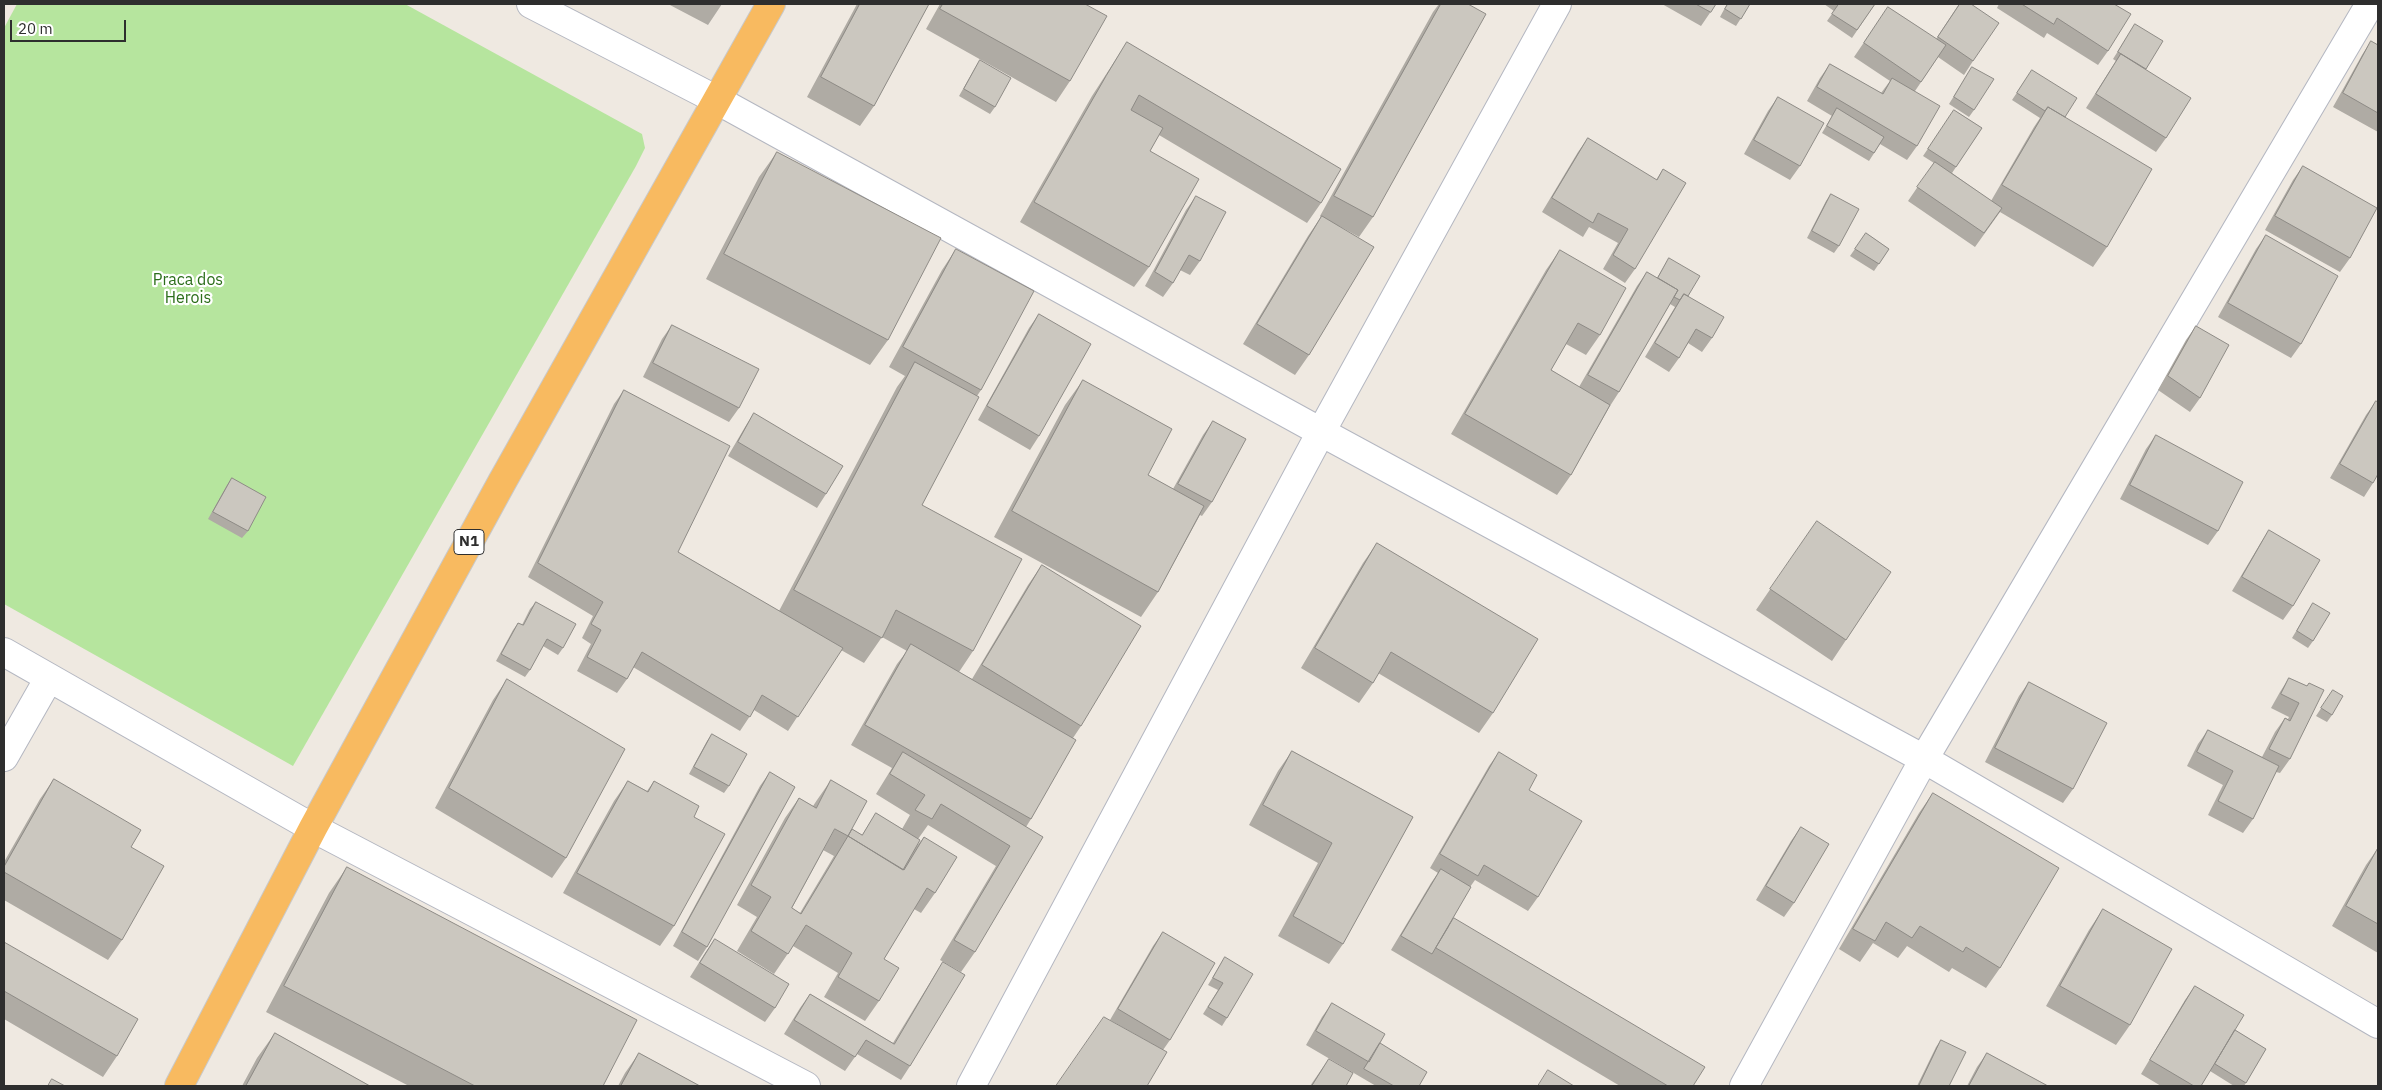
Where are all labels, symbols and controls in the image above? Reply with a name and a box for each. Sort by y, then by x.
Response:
scale bar [12,10,129,42]
text: 20 m [18,19,53,38]
park label: Praca dos Herois [153,270,223,308]
road number: N1 [454,530,484,554]

